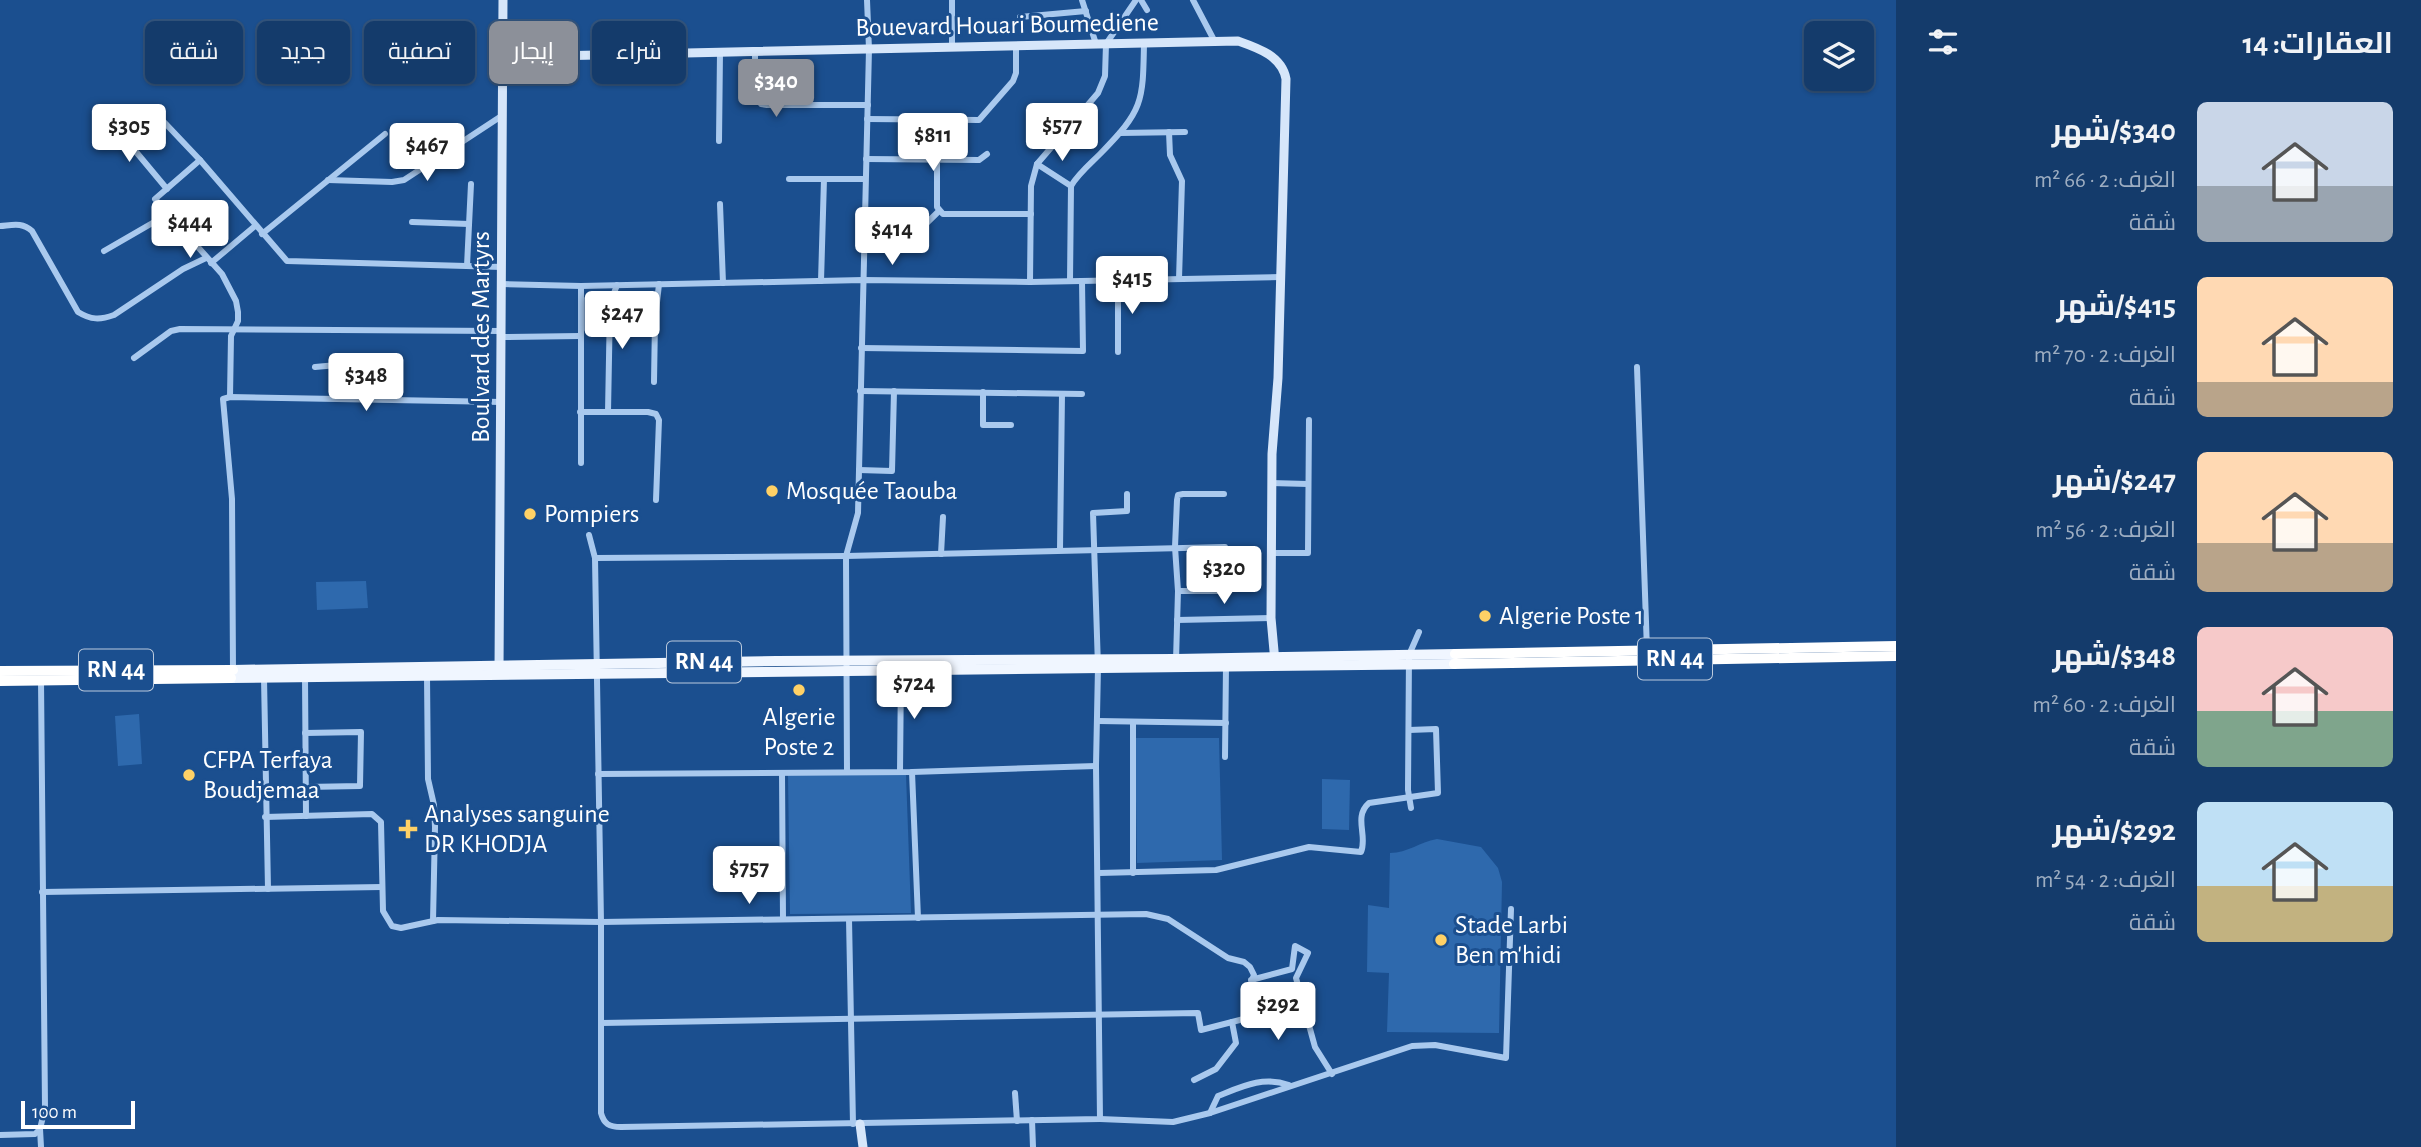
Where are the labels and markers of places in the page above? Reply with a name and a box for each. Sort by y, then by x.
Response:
pin: $340 [735,60,817,119]
pin: $305 [88,104,170,164]
pin: $577 [1021,104,1103,163]
pin: $811 [892,114,974,173]
pin: $467 [386,124,468,183]
pin: $444 [149,201,231,260]
pin: $414 [851,208,933,267]
pin: $415 [1091,256,1173,316]
pin: $247 [581,292,663,351]
pin: $348 [325,354,407,413]
place label: Mosquée Taouba [786,478,958,504]
marker: Mosquée Taouba [764,483,780,499]
place label: Pompiers [544,501,639,527]
marker: Pompiers [522,506,538,522]
pin: $320 [1183,546,1265,606]
place label: Algerie Poste 1 [1499,603,1644,629]
marker: Algerie Poste 1 [1477,608,1493,624]
pin: $724 [873,662,955,721]
marker: Algerie Poste 2 [791,682,807,698]
place label: Algerie Poste 2 [763,704,835,760]
place label: CFPA Terfaya Boudjemaa [203,747,333,803]
marker: CFPA Terfaya Boudjemaa [181,767,197,783]
place label: Analyses sanguine DR KHODJA [424,801,610,857]
marker: Analyses sanguine DR KHODJA [398,819,418,839]
pin: $757 [708,846,790,906]
place label: Stade Larbi Ben m'hidi [1455,912,1568,968]
marker: Stade Larbi Ben m'hidi [1433,932,1449,948]
pin: $292 [1237,982,1319,1042]

